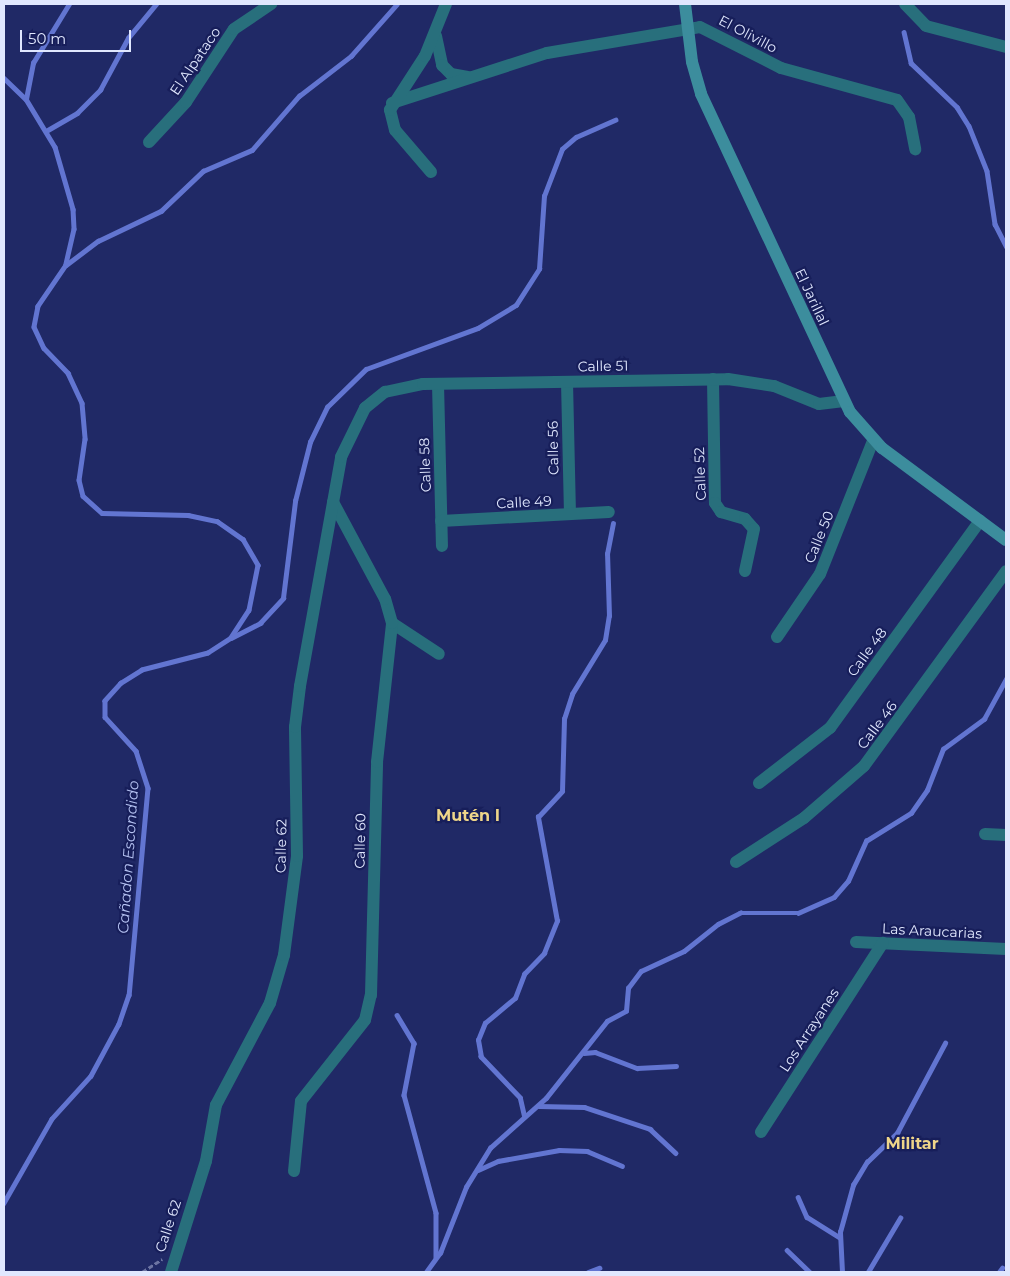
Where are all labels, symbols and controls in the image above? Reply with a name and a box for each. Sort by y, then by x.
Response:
street label: El Olivillo [716,12,780,56]
scale bar [22,20,134,52]
street label: El Alpataco [166,24,224,98]
text: 50 m [28,29,66,48]
street label: El Jarillal [792,266,832,328]
street label: Calle 51 [578,357,628,375]
street label: Calle 56 [544,421,562,475]
street label: Calle 58 [416,437,434,493]
street label: Calle 52 [691,447,709,501]
street label: Calle 49 [496,492,552,512]
street label: Calle 50 [801,508,837,566]
street label: Calle 48 [844,624,890,680]
street label: Calle 46 [854,698,900,752]
water label: Cañadon Escondido [114,780,142,934]
district label: Mutén I [436,806,500,826]
street label: Calle 60 [351,813,369,869]
street label: Calle 62 [272,819,290,873]
street label: Las Araucarias [881,920,983,942]
street label: Los Arrayanes [776,985,842,1075]
district label: Militar [885,1134,939,1154]
street label: Calle 62 [152,1198,184,1254]

